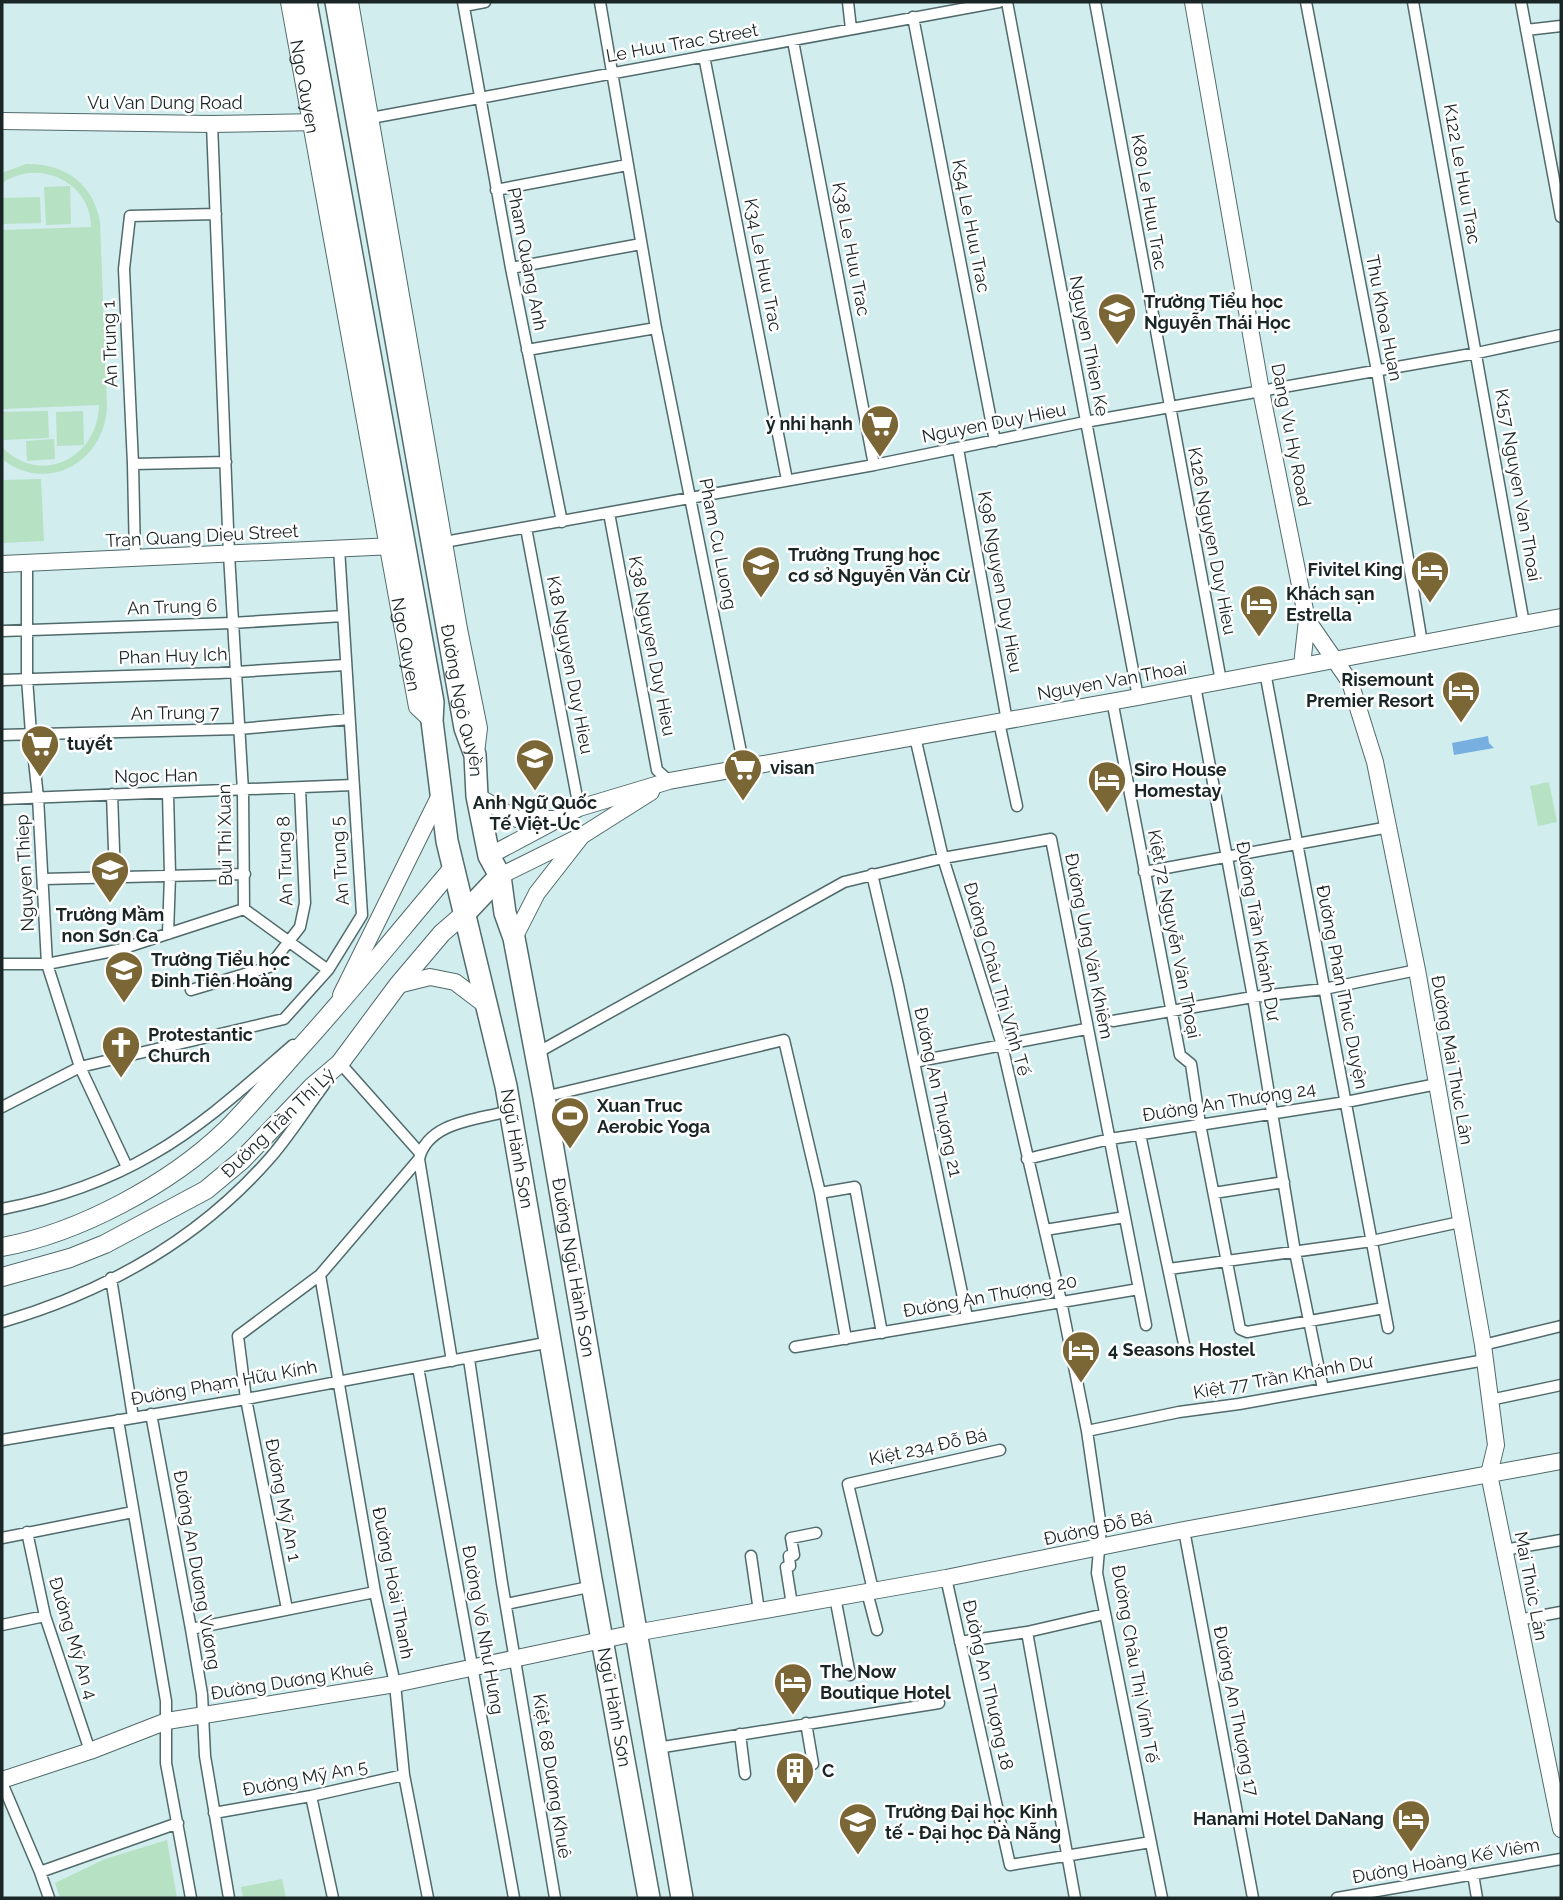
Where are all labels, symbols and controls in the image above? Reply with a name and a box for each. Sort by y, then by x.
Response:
street label: Le Huu Trac Street [604,19,760,66]
street label: Ngo Quyen [286,38,324,135]
street label: Vu Van Dung Road [87,92,243,113]
street label: K122 Le Huu Trac [1440,102,1485,246]
street label: K80 Le Huu Trac [1127,132,1172,271]
street label: K54 Le Huu Trac [948,157,995,294]
street label: K38 Le Huu Trac [828,180,875,318]
street label: Pham Quang Anh [503,186,552,332]
street label: K34 Le Huu Trac [740,197,787,333]
street label: Thu Khoa Huan [1362,253,1407,383]
street label: Nguyen Thien Ke [1066,274,1113,418]
school or university icon: Trường Tiểu học Nguyễn Thái Học [1096,291,1138,346]
place label: Trường Tiểu học Nguyễn Thái Học [1144,291,1291,333]
street label: An Trung 1 [97,300,122,388]
street label: Dang Vu Hy Road [1267,362,1316,508]
street label: K157 Nguyen Van Thoai [1491,387,1546,583]
street label: Nguyen Duy Hieu [920,398,1068,447]
supermarket icon: ý nhi hạnh [859,403,901,458]
place label: ý nhi hạnh [766,413,853,434]
street label: K126 Nguyen Duy Hieu [1184,445,1241,636]
street label: Pham Cu Luong [695,476,742,612]
street label: K98 Nguyen Duy Hieu [974,490,1027,674]
street label: Tran Quang Dieu Street [105,520,299,551]
school or university icon: Trường Trung học cơ sở Nguyễn Văn Cừ [740,544,782,599]
place label: Trường Trung học cơ sở Nguyễn Văn Cừ [788,544,971,586]
hotel icon: Fivitel King [1409,549,1451,604]
street label: K38 Nguyen Duy Hieu [625,554,680,738]
place label: Fivitel King [1308,559,1403,580]
street label: K18 Nguyen Duy Hieu [543,574,598,756]
hotel icon: Khách sạn Estrella [1238,583,1280,638]
place label: Khách sạn Estrella [1286,583,1375,625]
street label: An Trung 6 [127,594,218,619]
street label: Ngo Quyen [387,596,425,693]
street label: Đường Ngô Quyền [437,622,487,777]
street label: Phan Huy Ich [118,643,228,668]
street label: Nguyen Van Thoai [1035,657,1188,704]
place label: Risemount Premier Resort [1306,669,1434,711]
hotel icon: Risemount Premier Resort [1440,669,1482,724]
street label: An Trung 7 [130,701,220,724]
supermarket icon: tuyết [19,723,61,778]
place label: tuyết [67,733,113,754]
school or university icon: Anh Ngữ Quốc Tế Việt-Úc [514,737,556,792]
supermarket icon: visan [722,747,764,802]
place label: visan [770,757,815,778]
hotel icon: Siro House Homestay [1086,759,1128,814]
place label: Siro House Homestay [1134,759,1227,801]
street label: Ngoc Han [114,764,198,787]
street label: Bui Thi Xuan [213,784,236,886]
place label: Anh Ngữ Quốc Tế Việt-Úc [473,792,597,834]
street label: Nguyen Thiep [11,814,38,932]
street label: An Trung 8 [272,816,297,906]
street label: An Trung 5 [326,816,353,906]
street label: Kiệt 72 Nguyễn Văn Thoại [1144,828,1205,1040]
street label: Đường Trần Khánh Dư [1232,840,1285,1023]
school or university icon: Trường Mầm non Sơn Ca [89,849,131,904]
street label: Đường Ung Văn Khiêm [1061,851,1118,1041]
street label: Đường Châu Thị Vĩnh Tế [960,879,1035,1079]
street label: Đường Phan Thúc Duyện [1312,883,1373,1091]
place label: Trường Mầm non Sơn Ca [56,904,164,946]
school or university icon: Trường Tiểu học Đinh Tiên Hoàng [103,949,145,1004]
place label: Trường Tiểu học Đinh Tiên Hoàng [151,949,293,991]
street label: Đường Mai Thúc Lân [1427,974,1478,1146]
street label: Đường An Thượng 21 [910,1005,967,1179]
church icon: Protestantic Church [100,1024,142,1079]
place label: Protestantic Church [148,1024,253,1066]
street label: Đường Trần Thị Lý [217,1063,339,1182]
street label: Đường An Thượng 24 [1141,1077,1317,1126]
street label: Ngũ Hành Sơn [497,1087,538,1210]
sports icon: Xuan Truc Aerobic Yoga [549,1095,591,1150]
place label: Xuan Truc Aerobic Yoga [596,1095,710,1137]
street label: Đường Ngũ Hành Sơn [548,1176,600,1359]
street label: Đường An Thượng 20 [901,1270,1079,1321]
hotel icon: 4 Seasons Hostel [1060,1329,1102,1384]
place label: 4 Seasons Hostel [1108,1339,1255,1360]
street label: Kiệt 77 Trần Khánh Dư [1192,1350,1375,1403]
street label: Đường Phạm Hữu Kính [129,1356,319,1409]
street label: Kiệt 234 Đỗ Bá [867,1424,989,1469]
street label: Đường Mỹ An 1 [261,1437,306,1563]
street label: Đường An Dương Vương [170,1468,225,1671]
street label: Đường Hoài Thanh [368,1505,419,1661]
street label: Đường Đỗ Bá [1042,1506,1154,1549]
street label: Mai Thúc Lân [1511,1529,1552,1642]
street label: Đường Võ Như Hưng [458,1544,509,1716]
street label: Đường Châu Thị Vĩnh Tế [1108,1563,1163,1765]
street label: Đường Mỹ An 4 [45,1574,102,1702]
street label: Đường An Thượng 18 [959,1598,1018,1772]
street label: Đường An Thượng 17 [1210,1624,1263,1798]
street label: Ngũ Hành Sơn [594,1646,636,1769]
street label: Đường Dương Khuê [209,1657,375,1704]
hotel icon: The Now Boutique Hotel [772,1661,814,1716]
place label: The Now Boutique Hotel [820,1661,951,1703]
street label: Kiệt 68 Dương Khuê [529,1692,576,1860]
building icon: C [774,1750,816,1805]
street label: Đường Mỹ An 5 [241,1755,369,1800]
place label: C [822,1760,834,1781]
hotel icon: Hanami Hotel DaNang [1390,1798,1432,1853]
school or university icon: Trường Đại học Kinh tế - Đại học Đà Nẵng [837,1801,879,1856]
place label: Trường Đại học Kinh tế - Đại học Đà Nẵng [885,1801,1061,1843]
place label: Hanami Hotel DaNang [1193,1808,1384,1829]
street label: Đường Hoàng Kế Viêm [1351,1834,1541,1887]

